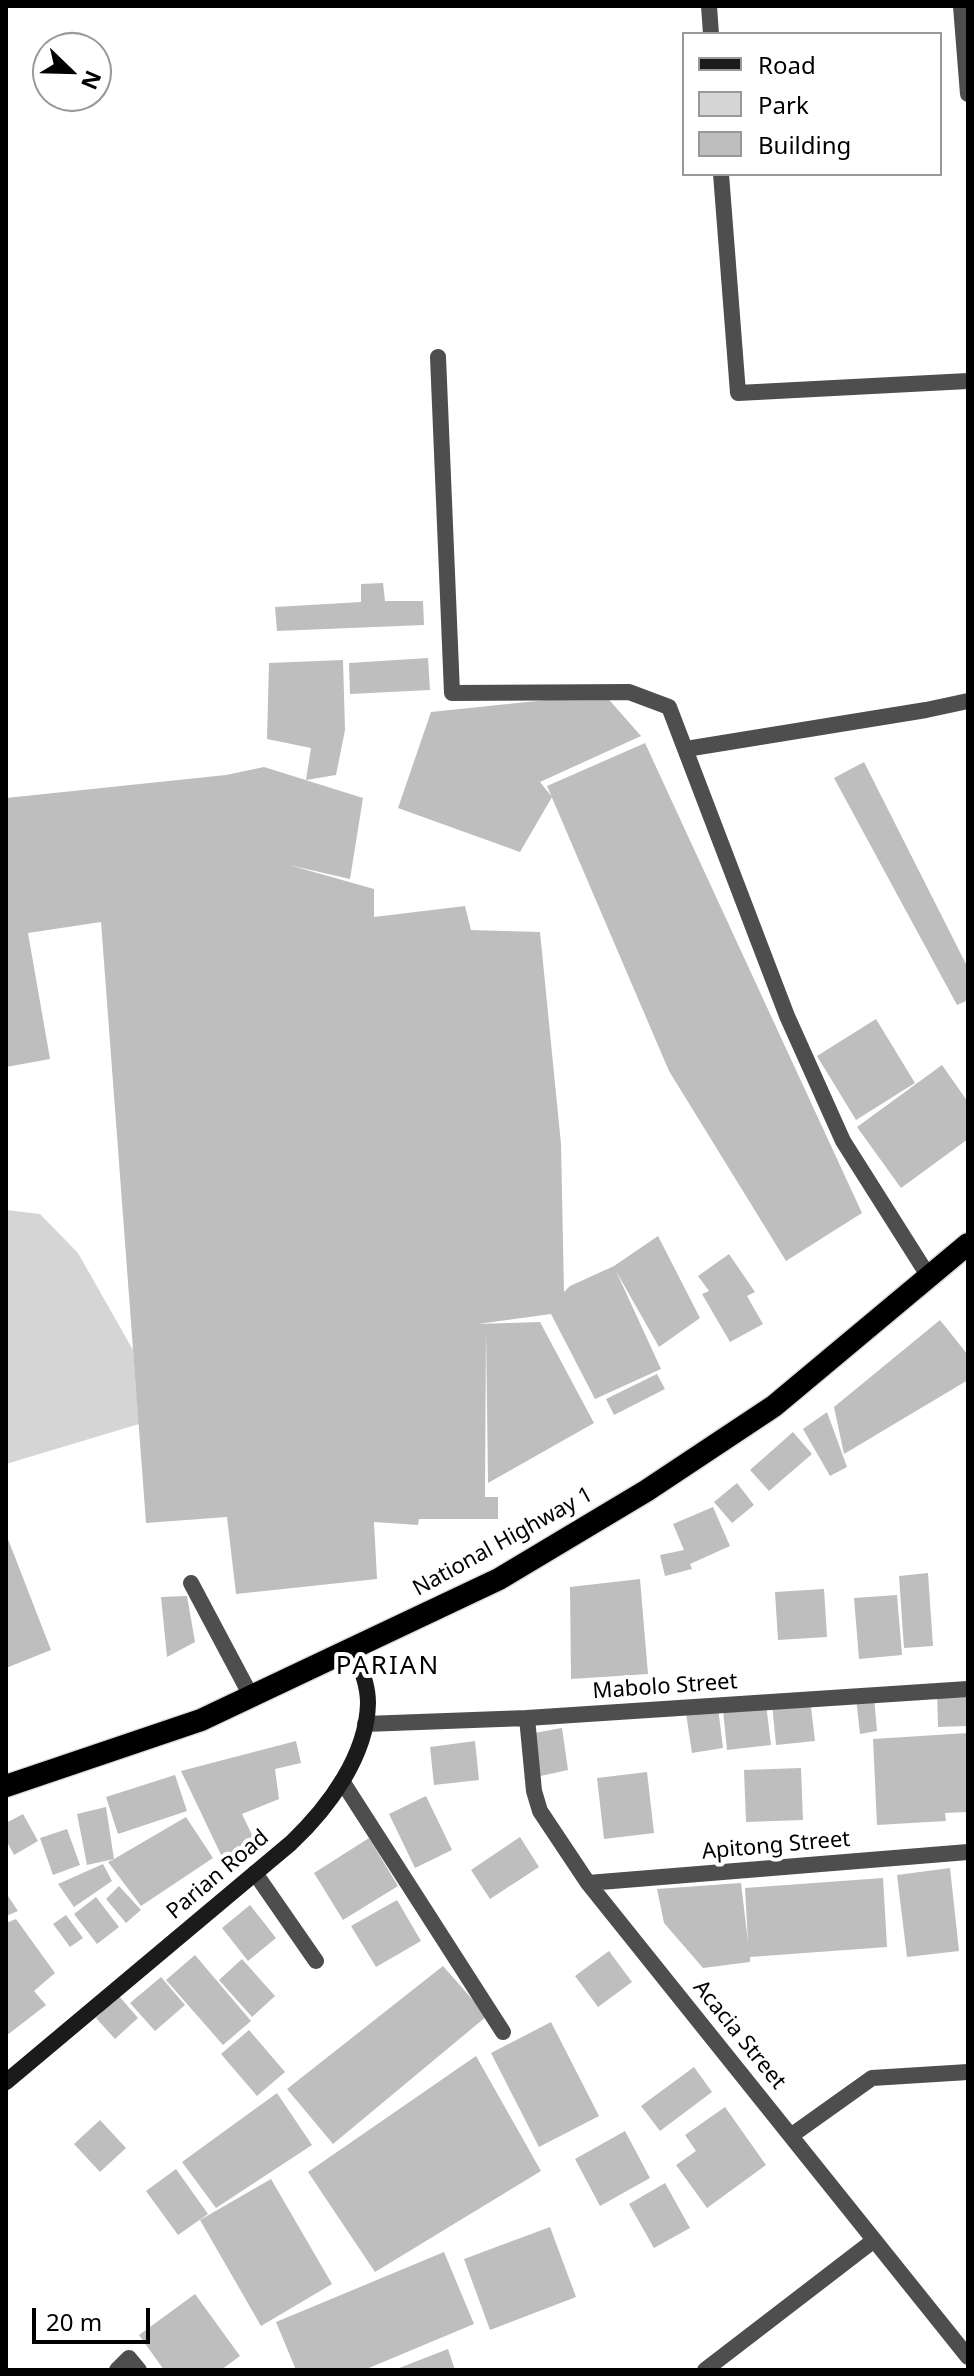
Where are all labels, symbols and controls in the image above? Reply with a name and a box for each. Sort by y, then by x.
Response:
north arrow [32,32,112,112]
legend [682,32,942,176]
text: Road [758,48,816,81]
text: N [75,66,110,95]
text: Park [758,88,809,121]
text: Building [758,128,851,161]
street label: National Highway 1 [408,1482,598,1602]
district label: PARIAN [336,1651,440,1683]
street label: Mabolo Street [592,1669,738,1705]
street label: Parian Road [162,1825,274,1925]
street label: Apitong Street [701,1826,851,1866]
street label: Acacia Street [687,1975,791,2095]
scale bar [36,2292,154,2342]
text: 20 m [46,2305,102,2338]

